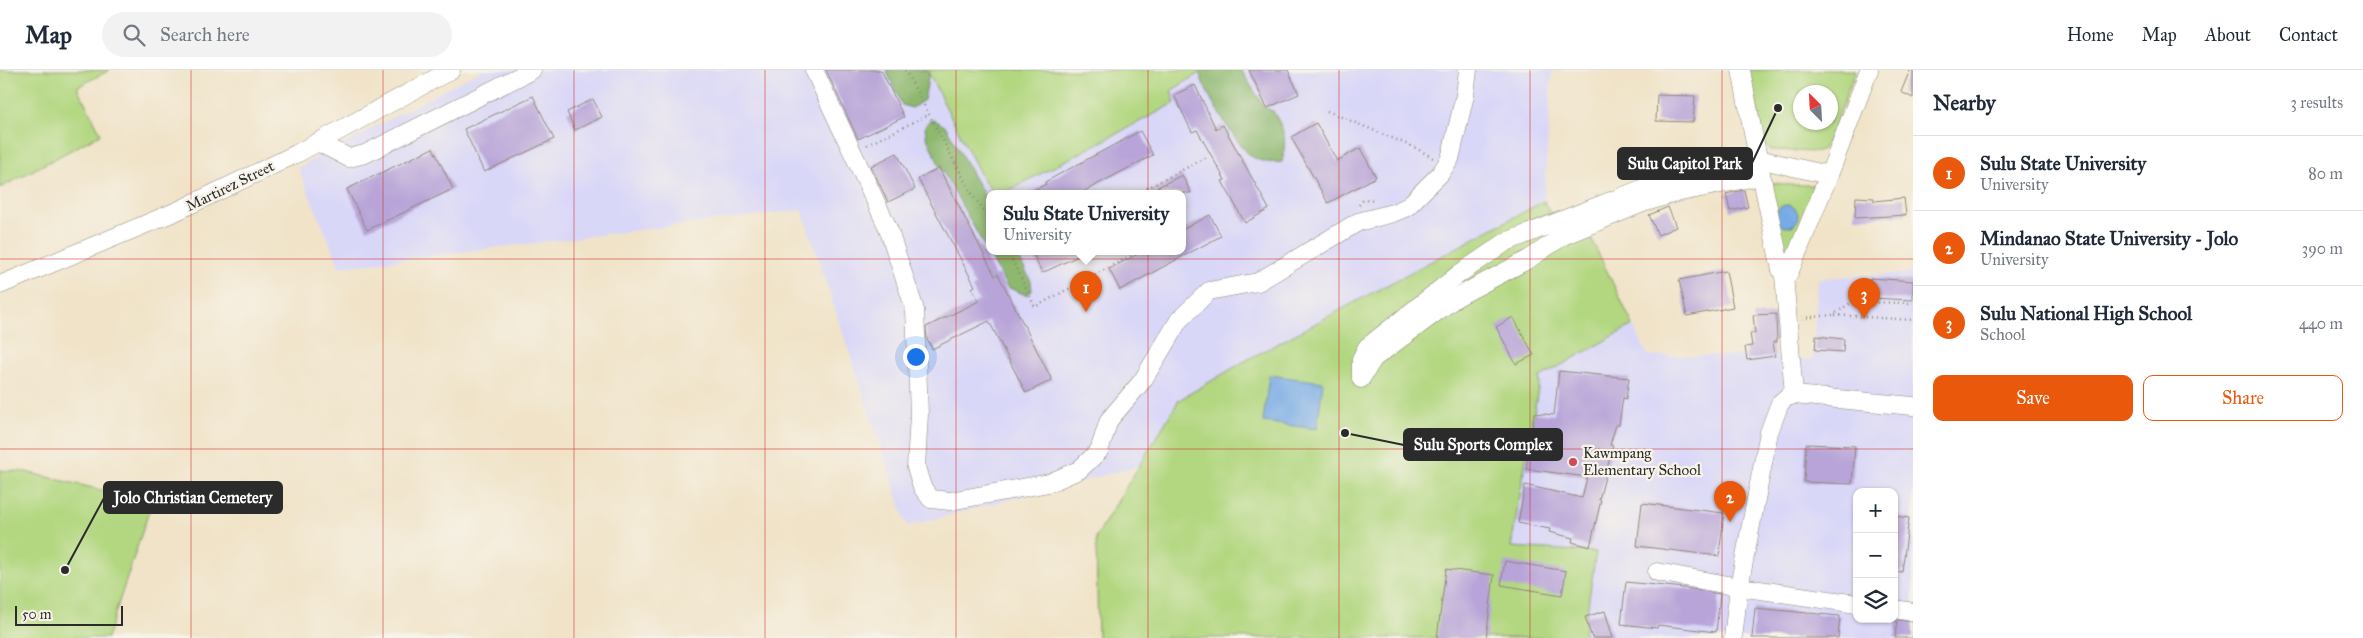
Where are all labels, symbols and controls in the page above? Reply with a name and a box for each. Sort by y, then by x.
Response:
search box [102,12,452,57]
text: Map [25,20,72,50]
icon: search [120,21,148,49]
text: Search here [160,23,250,46]
text: Home [2067,24,2114,46]
text: Map [2142,24,2177,46]
text: About [2205,24,2251,46]
text: Contact [2279,24,2338,46]
north arrow [1793,85,1838,130]
text: Nearby [1933,90,1996,116]
text: 3 results [2290,93,2343,112]
callout: Sulu Capitol Park [1618,148,1752,179]
text: Sulu State University [1980,152,2146,175]
text: Sulu Capitol Park [1628,154,1743,174]
street label: Martirez Street [183,157,278,215]
text: 1 [1946,164,1952,183]
text: 80 m [2308,164,2343,183]
text: University [1980,175,2049,194]
popup [986,190,1186,255]
text: Sulu State University [1003,202,1169,225]
text: University [1003,225,1072,244]
text: Mindanao State University - Jolo [1980,227,2238,250]
text: 2 [1945,239,1953,258]
text: 390 m [2302,239,2343,258]
text: University [1980,250,2049,269]
pin: 1 [1070,271,1102,312]
pin: 3 [1848,278,1880,319]
text: Sulu National High School [1980,302,2192,325]
text: 3 [1946,314,1952,333]
text: 440 m [2299,314,2343,333]
text: School [1980,325,2025,344]
your location [903,344,929,370]
button: Save [1933,375,2133,421]
button: Share [2143,375,2343,421]
callout: Sulu Sports Complex [1404,429,1562,460]
text: Sulu Sports Complex [1414,435,1553,455]
place label: Kawmpang Elementary School [1583,444,1702,479]
marker: Kawmpang Elementary School [1567,456,1579,468]
pin: 2 [1714,481,1746,522]
callout: Jolo Christian Cemetery [104,482,282,513]
text: Jolo Christian Cemetery [112,488,274,508]
map controls [1853,488,1898,623]
button: + [1853,488,1898,533]
button: − [1853,533,1898,578]
button: layers [1853,578,1898,623]
scale bar [15,603,122,626]
text: 50 m [22,606,51,623]

